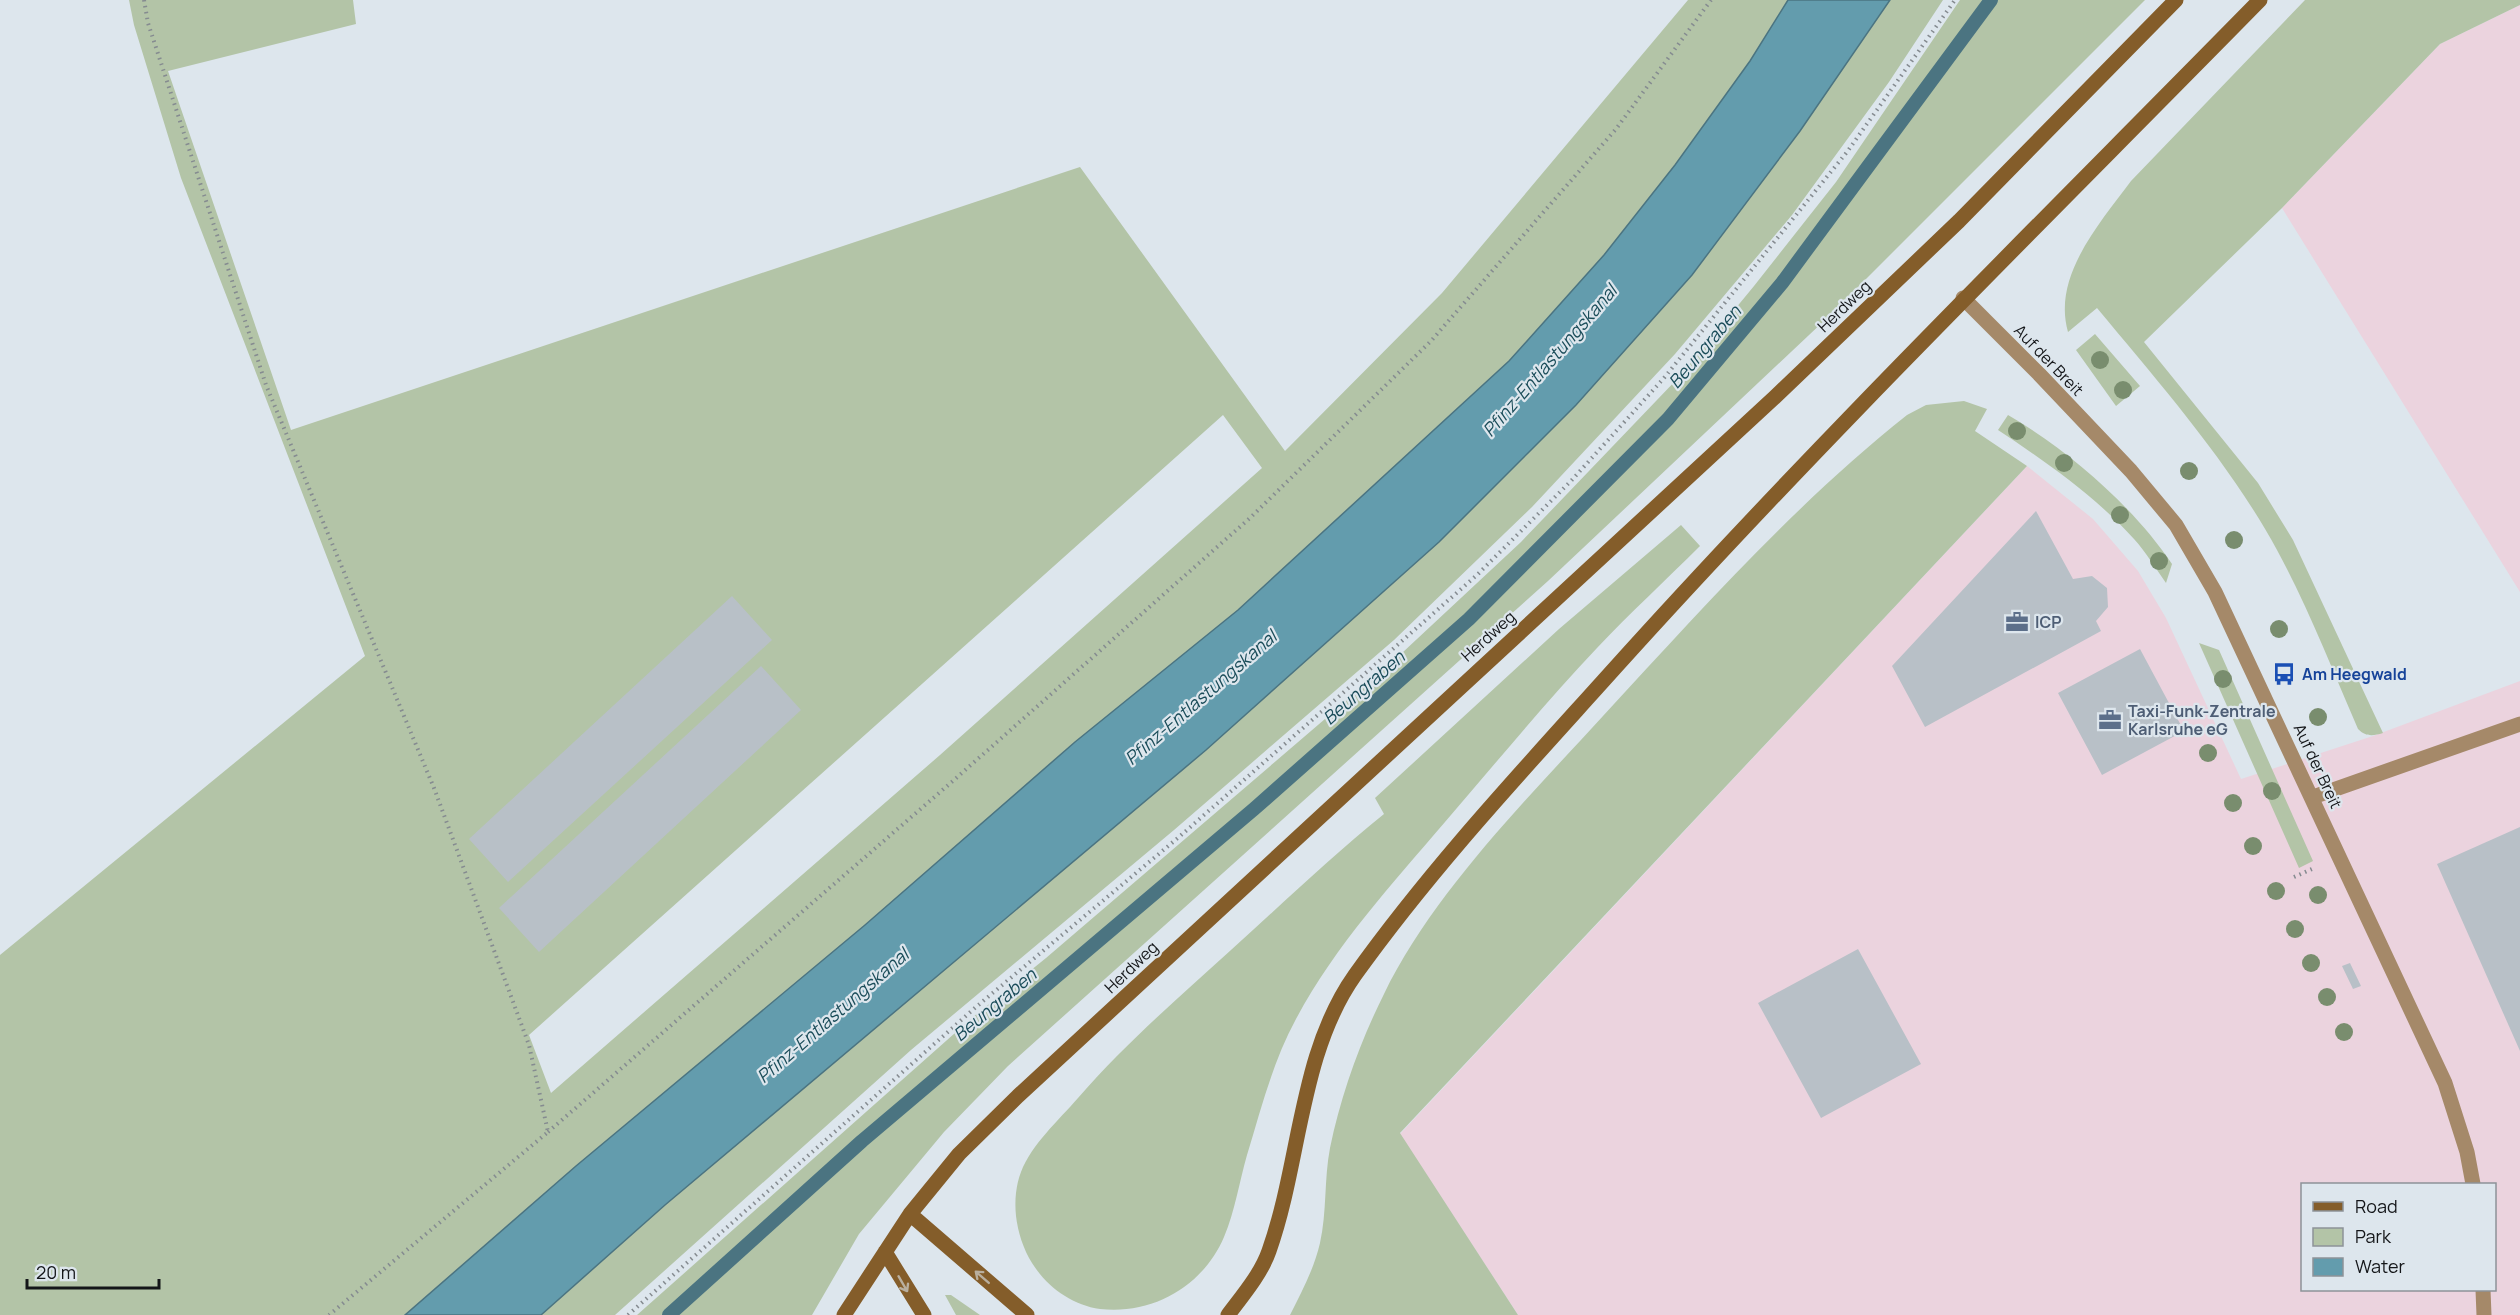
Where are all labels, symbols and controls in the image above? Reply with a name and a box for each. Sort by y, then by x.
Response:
street label: Herdweg [1813,275,1875,337]
water label: Pfinz-Entlastungskanal [1477,277,1624,441]
water label: Beungraben [1662,299,1747,393]
street label: Auf der Breit [2009,320,2089,400]
street label: Herdweg [1456,606,1520,666]
office icon: ICP [2004,609,2030,635]
place label: ICP [2035,611,2062,633]
water label: Pfinz-Entlastungskanal [1119,623,1283,770]
water label: Beungraben [1317,644,1410,730]
bus stop icon: Am Heegwald [2271,661,2297,687]
place label: Am Heegwald [2302,663,2407,685]
place label: Taxi-Funk-Zentrale Karlsruhe eG [2128,700,2276,740]
office icon: Taxi-Funk-Zentrale Karlsruhe eG [2097,707,2123,733]
street label: Auf der Breit [2289,720,2347,812]
street label: Herdweg [1100,936,1162,998]
water label: Pfinz-Entlastungskanal [751,941,915,1088]
water label: Beungraben [948,962,1042,1046]
legend [2301,1183,2496,1291]
text: Road [2355,1194,2398,1218]
text: Park [2355,1224,2392,1248]
scale bar [27,1252,159,1290]
text: Water [2355,1254,2405,1278]
text: 20 m [36,1260,76,1284]
one-way arrow [975,1270,990,1284]
one-way arrow [898,1275,910,1292]

